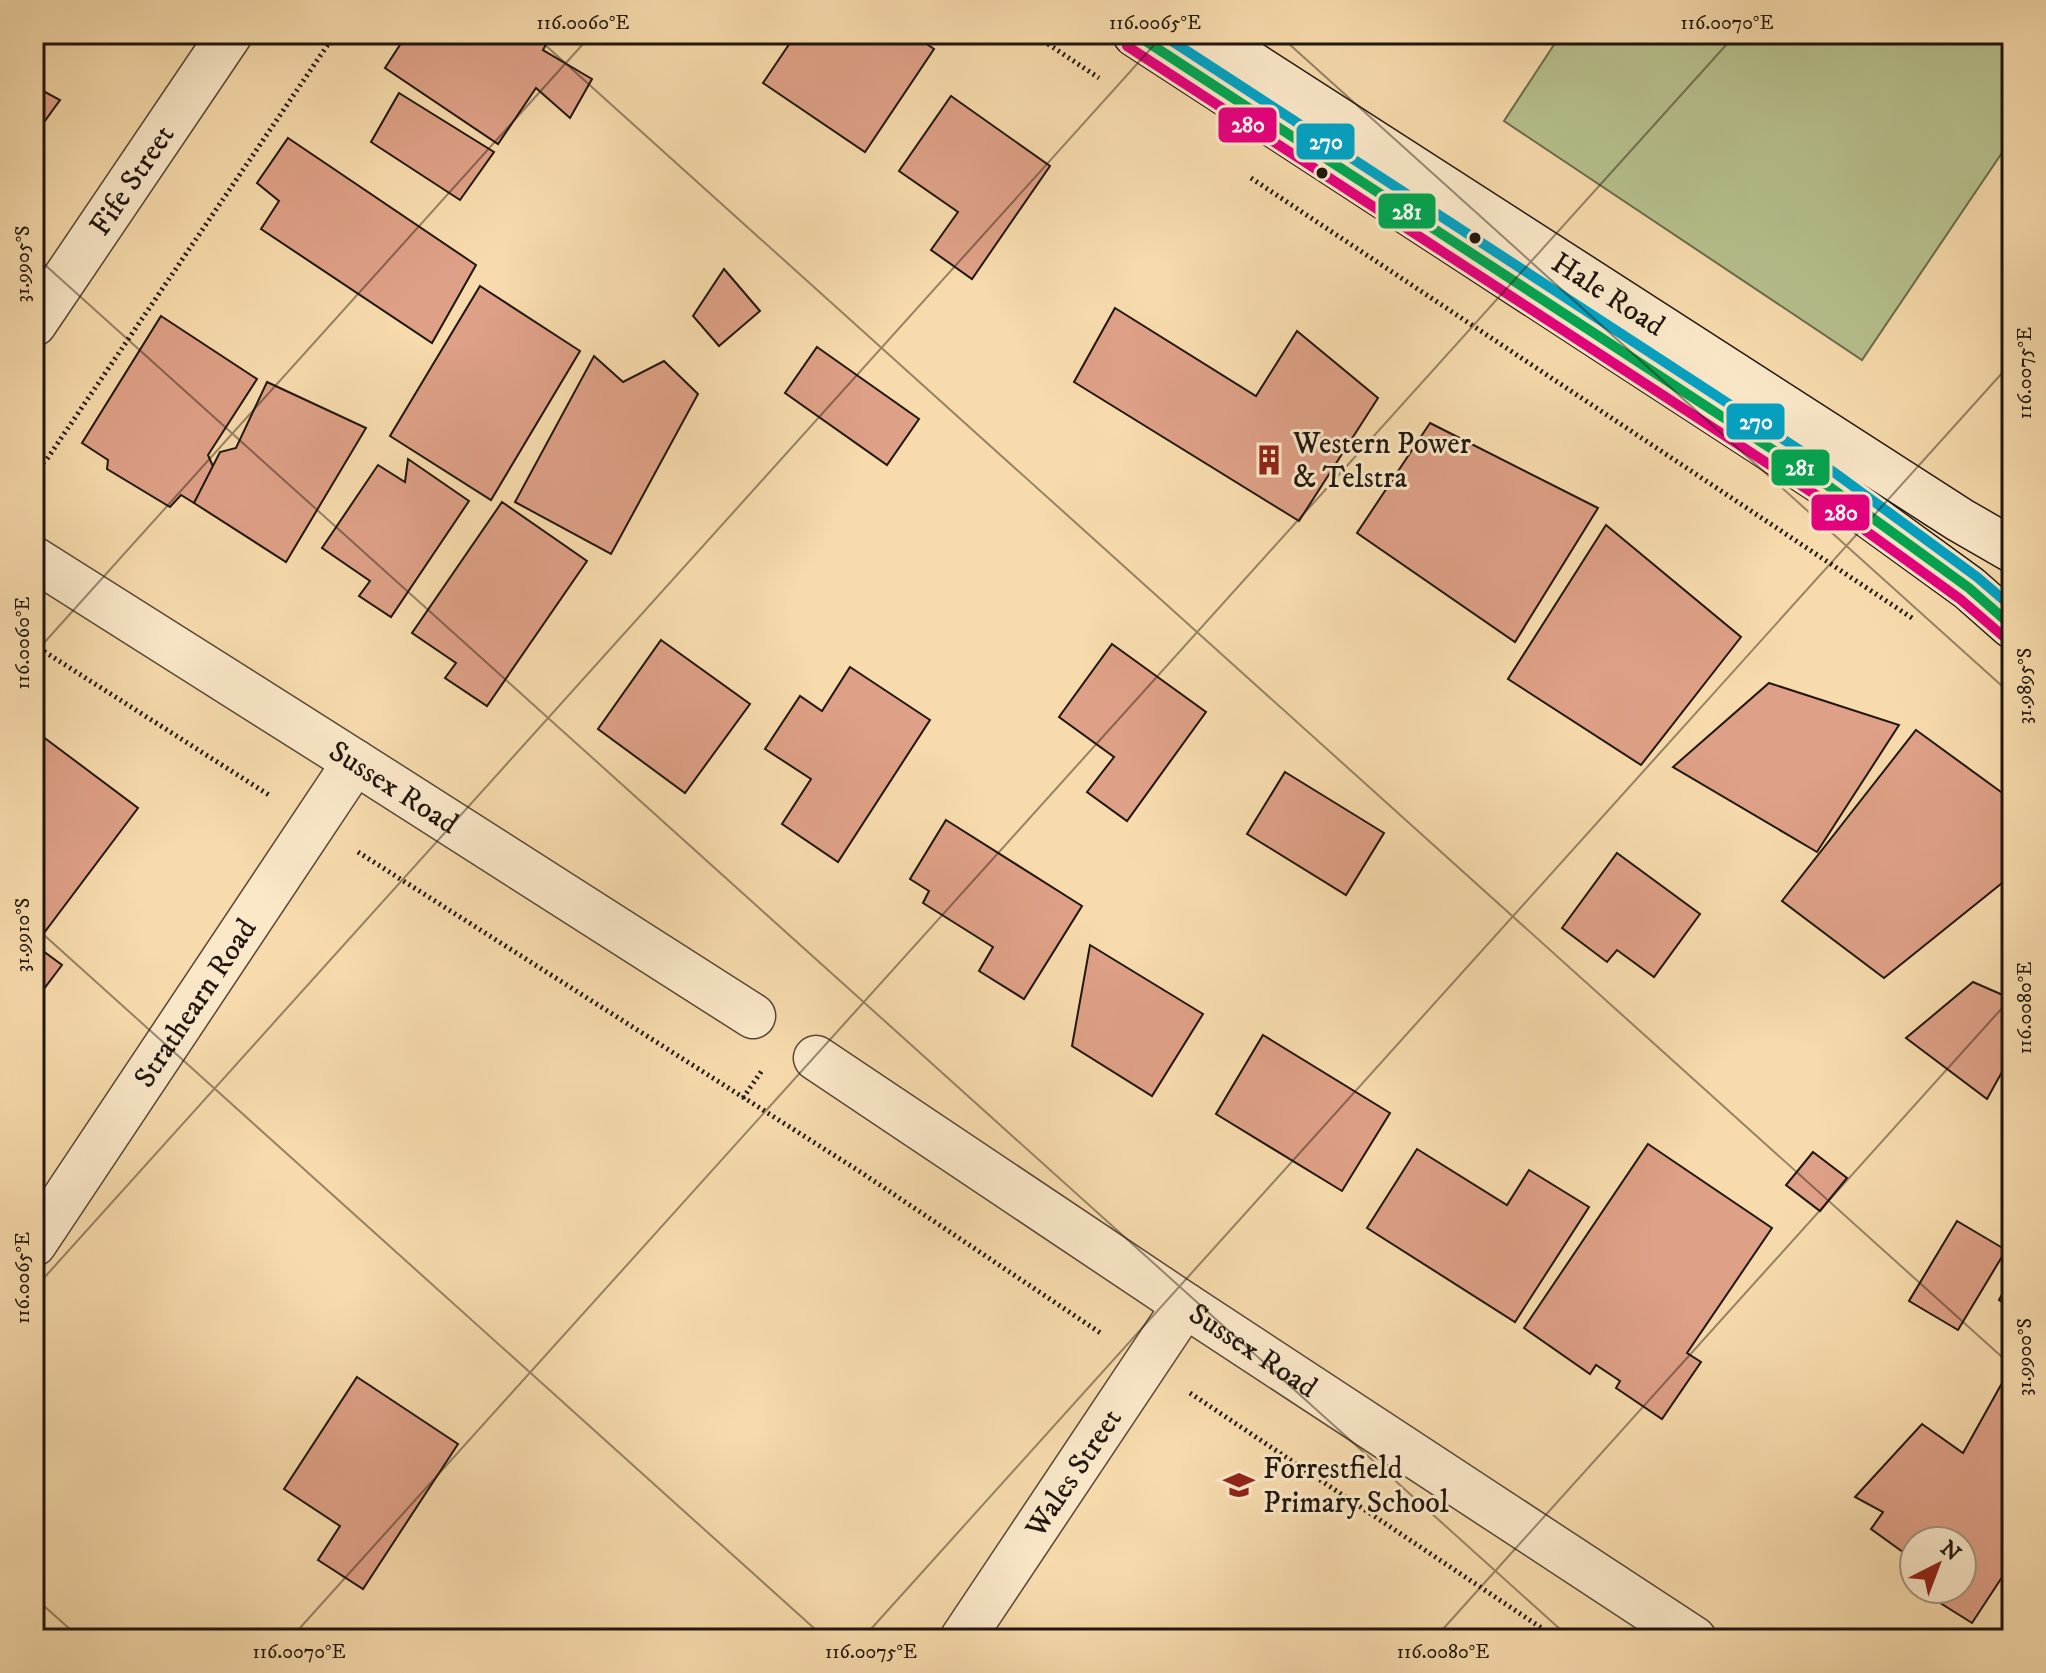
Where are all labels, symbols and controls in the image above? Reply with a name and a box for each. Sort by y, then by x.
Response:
text: 116.0060°E [536,11,630,36]
text: 116.0065°E [1109,11,1201,36]
text: 116.0070°E [1680,11,1774,36]
line badge: 280 [1217,106,1278,144]
text: 280 [1231,112,1265,139]
street label: Fife Street [82,118,183,243]
line badge: 270 [1295,122,1356,161]
text: 270 [1309,129,1343,156]
unlabelled marker [1314,165,1330,181]
line badge: 281 [1377,192,1437,230]
text: 281 [1392,199,1422,226]
text: 31.9905°S [11,225,36,303]
unlabelled marker [1467,230,1483,246]
street label: Hale Road [1544,245,1672,345]
text: 116.0075°E [2013,327,2038,419]
line badge: 270 [1725,402,1786,441]
text: 270 [1739,409,1773,436]
place label: Western Power & Telstra [1292,426,1471,497]
building icon: Western Power & Telstra [1252,443,1286,477]
line badge: 281 [1770,448,1831,487]
text: 281 [1785,455,1815,482]
line badge: 280 [1810,493,1871,532]
text: 280 [1824,500,1858,527]
text: 116.0060°E [11,596,36,690]
text: 31.9895°S [2013,648,2038,724]
street label: Sussex Road [322,733,465,843]
text: 31.9910°S [11,898,36,972]
street label: Strathearn Road [127,912,265,1095]
text: 116.0080°E [2013,962,2038,1054]
text: 116.0065°E [11,1232,36,1324]
street label: Sussex Road [1181,1296,1324,1407]
text: 31.9900°S [2013,1318,2038,1396]
street label: Wales Street [1017,1402,1131,1546]
place label: Forrestfield Primary School [1263,1451,1449,1522]
school or university icon: Forrestfield Primary School [1222,1468,1256,1502]
north arrow [1898,1525,1978,1605]
text: N [1935,1535,1966,1567]
text: 116.0070°E [252,1640,346,1665]
text: 116.0075°E [825,1640,917,1665]
text: 116.0080°E [1397,1640,1489,1665]

